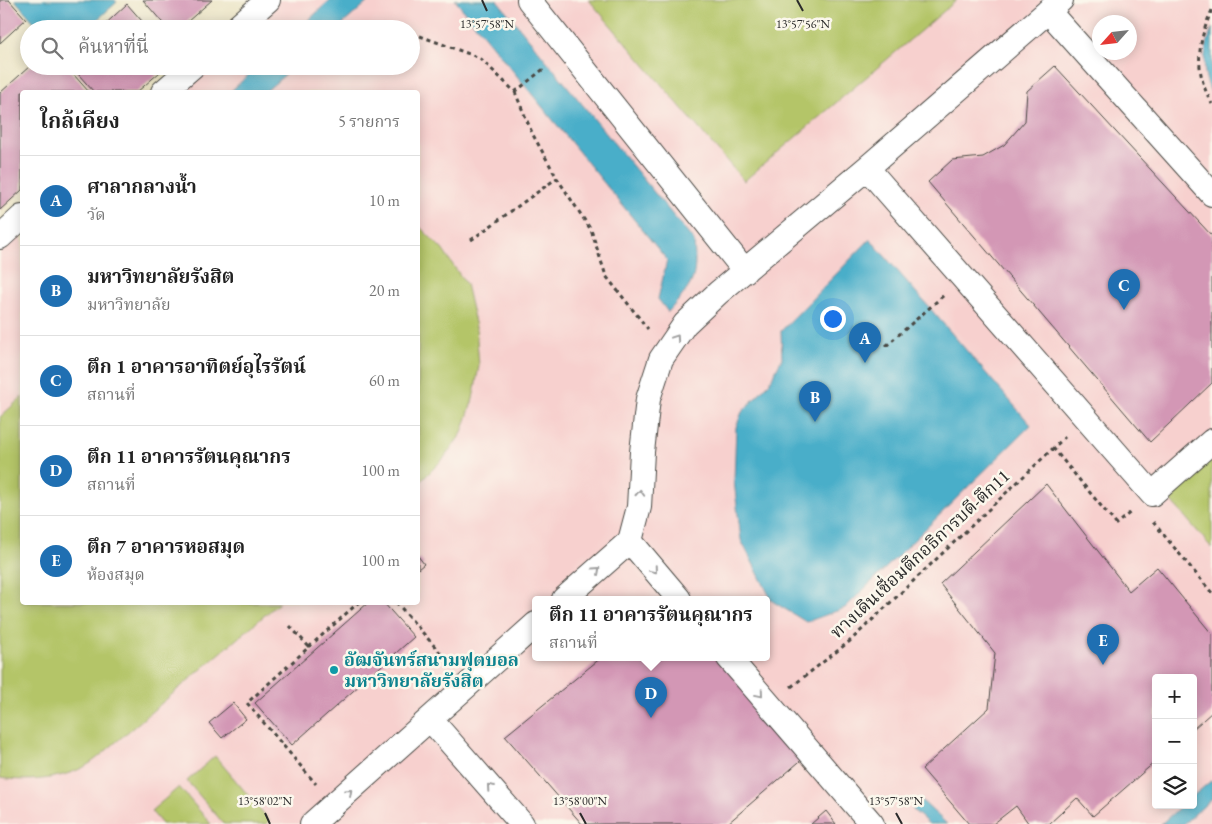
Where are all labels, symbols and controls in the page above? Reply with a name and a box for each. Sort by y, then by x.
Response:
north arrow [1092,15,1137,60]
text: 13°57'58"N [460,16,514,32]
text: 13°57'56"N [776,16,830,32]
search box [20,20,420,75]
icon: search [38,34,66,62]
text: ค้นหาที่นี่ [78,34,149,59]
text: ใกล้เคียง [40,107,120,134]
text: 5 รายการ [338,111,400,132]
text: ศาลากลางน้ำ [87,174,197,199]
text: A [50,190,62,211]
text: 10 m [369,190,400,211]
text: วัด [87,204,106,225]
text: มหาวิทยาลัยรังสิต [87,264,234,289]
pin: C [1108,269,1140,310]
text: B [51,280,61,301]
text: 20 m [369,280,400,301]
text: มหาวิทยาลัย [87,294,171,315]
your location [820,306,846,332]
pin: A [849,322,881,363]
one-way arrow [670,334,679,343]
text: ตึก 1 อาคารอาทิตย์อุไรรัตน์ [87,354,306,379]
text: C [50,370,62,391]
text: 60 m [369,370,400,391]
pin: B [799,381,831,422]
text: สถานที่ [87,384,135,405]
text: ตึก 11 อาคารรัตนคุณากร [87,444,291,469]
text: D [50,460,62,481]
text: 100 m [361,460,400,481]
street label: ทางเดินเชื่อมตึกอธิการบดี-ตึก11 [824,463,1014,643]
text: สถานที่ [87,474,135,495]
one-way arrow [634,489,645,497]
text: ตึก 7 อาคารหอสมุด [87,534,245,559]
text: E [51,550,61,571]
text: 100 m [361,550,400,571]
text: ห้องสมุด [87,564,145,585]
one-way arrow [649,564,657,573]
one-way arrow [591,567,600,576]
popup [532,596,770,661]
text: ตึก 11 อาคารรัตนคุณากร [549,602,753,627]
pin: E [1087,624,1119,665]
text: สถานที่ [549,632,598,653]
place label: อัฒจันทร์สนามฟุตบอล มหาวิทยาลัยรังสิต [344,648,519,692]
marker: อัฒจันทร์สนามฟุตบอล มหาวิทยาลัยรังสิต [328,664,340,676]
map controls [1152,674,1197,809]
button: + [1152,674,1197,719]
pin: D [635,677,667,718]
one-way arrow [754,688,762,697]
button: − [1152,719,1197,764]
button: layers [1152,764,1197,809]
one-way arrow [487,784,496,793]
one-way arrow [343,788,352,797]
text: 13°58'02"N [238,793,292,809]
text: 13°58'00"N [553,793,607,809]
text: 13°57'58"N [869,793,923,809]

